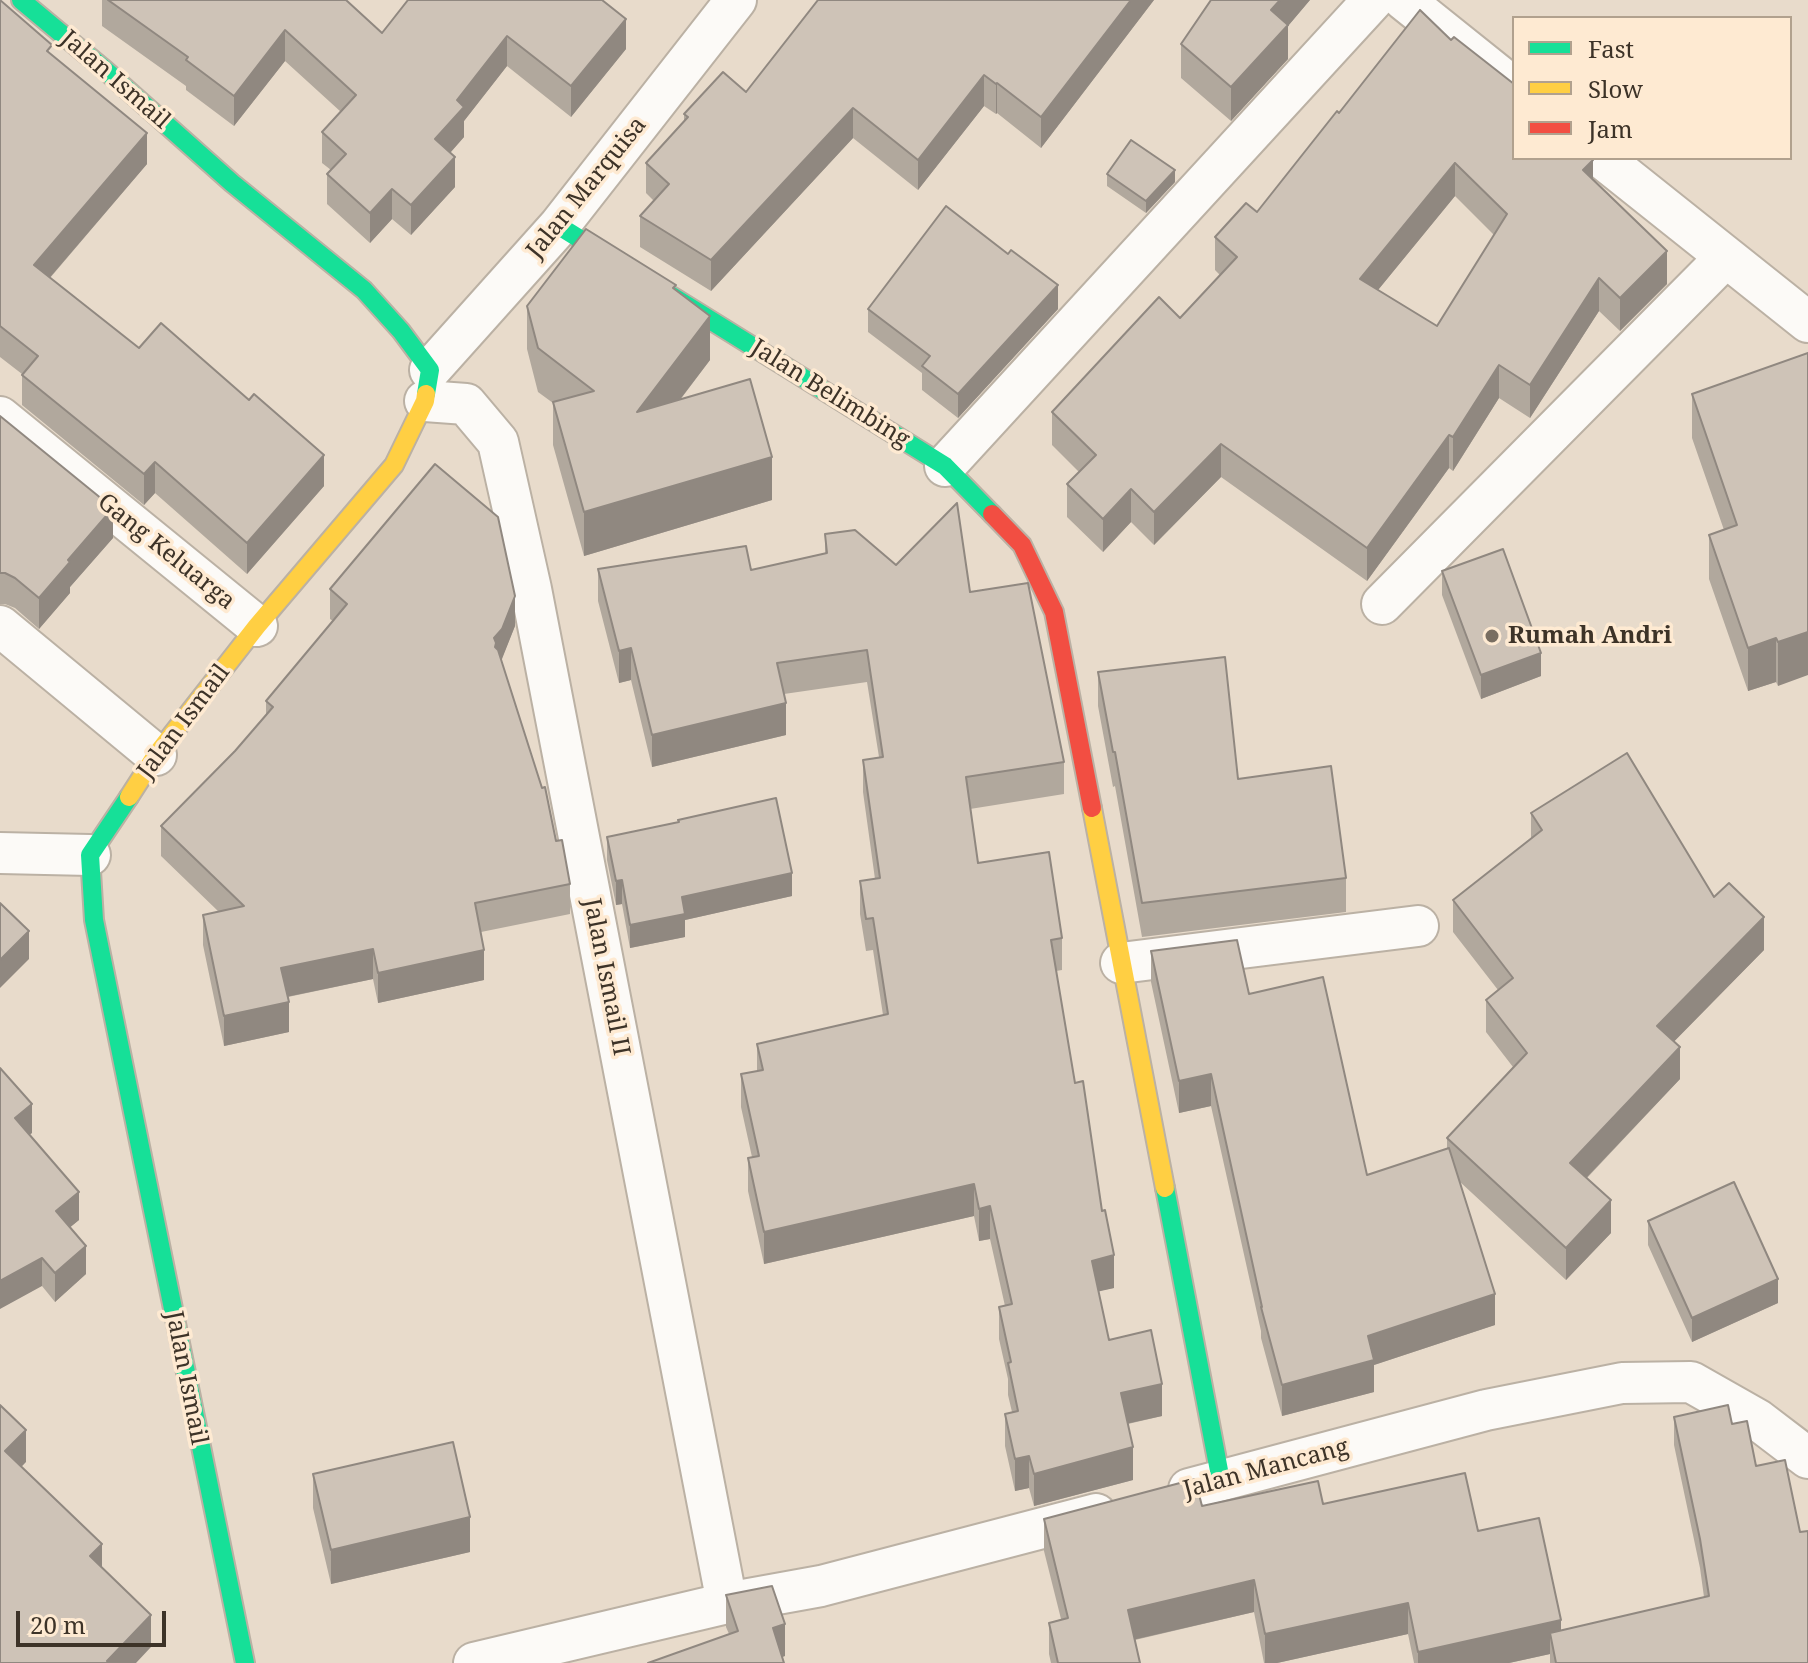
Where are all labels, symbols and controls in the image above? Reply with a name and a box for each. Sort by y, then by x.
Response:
legend [1512,16,1792,160]
street label: Jalan Ismail [54,25,176,135]
text: Fast [1588,32,1634,65]
text: Slow [1588,72,1643,105]
street label: Jalan Marquisa [521,111,653,265]
text: Jam [1588,112,1633,145]
street label: Jalan Belimbing [745,334,915,454]
street label: Gang Keluarga [92,488,240,616]
place label: Rumah Andri [1508,622,1672,650]
marker: Rumah Andri [1483,627,1501,645]
street label: Jalan Ismail [132,659,236,785]
street label: Jalan Ismail II [577,896,635,1058]
street label: Jalan Ismail [159,1309,213,1447]
street label: Jalan Mancang [1180,1433,1352,1505]
scale bar [20,1595,170,1645]
text: 20 m [30,1608,86,1641]

